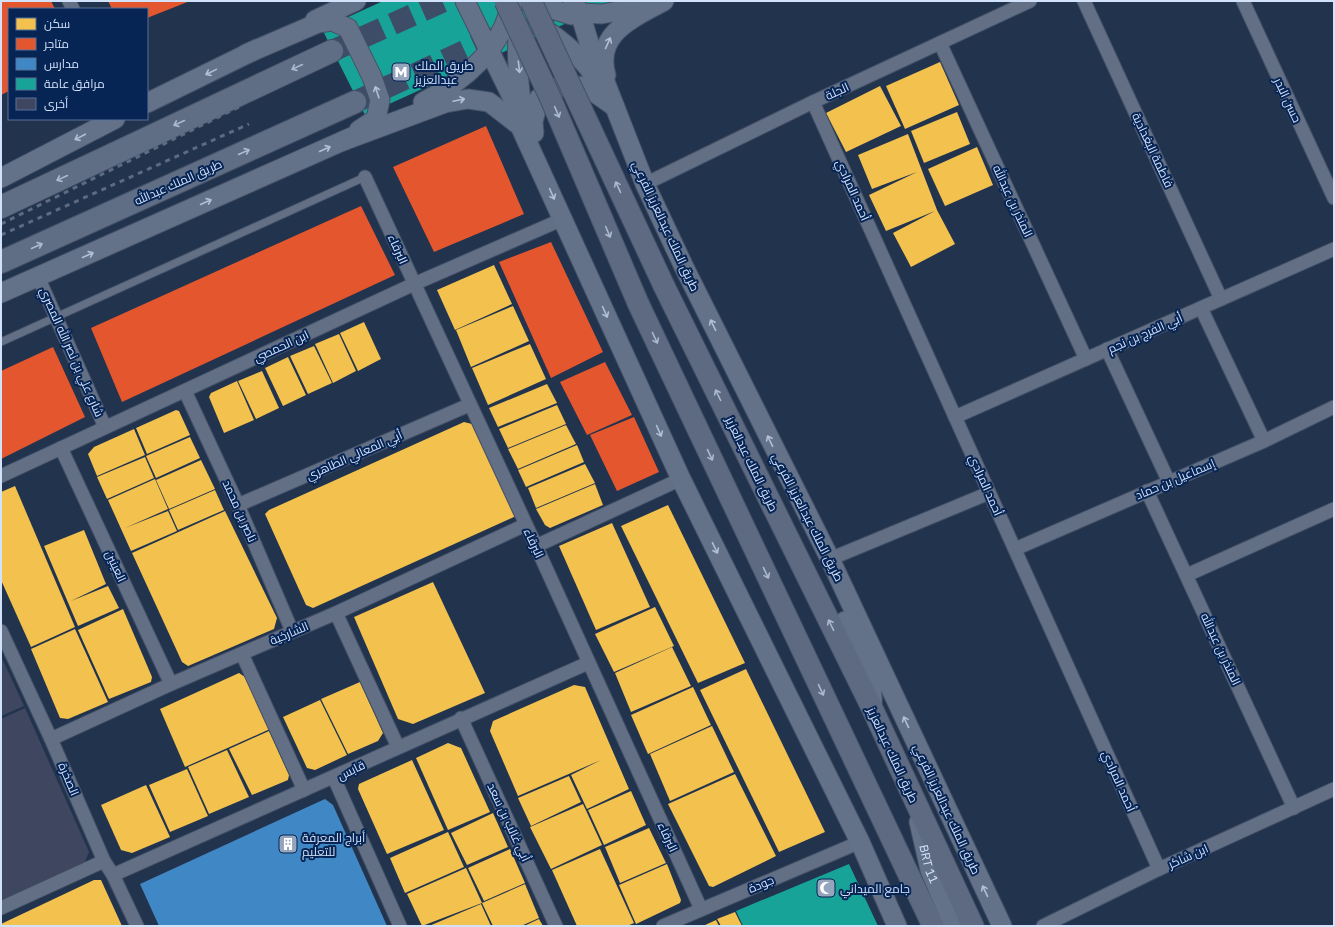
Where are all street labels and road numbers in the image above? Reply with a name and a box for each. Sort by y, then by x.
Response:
street label: حسن البدر [1271,74,1305,125]
street label: الجلة [823,79,851,103]
street label: فاطمة البغدادية [1129,110,1177,190]
street label: طريق الملك عبدالله [132,156,224,208]
street label: أحمد المرادي [830,157,873,224]
street label: طريق الملك عبدالعزيز الفرعي [626,158,703,295]
street label: المنذر بن عبدالله [990,163,1036,239]
street label: البرقاء [385,232,411,266]
street label: شارع علي بن نصر الله المصري [34,285,107,420]
street label: أبي الفرج بن نجم [1105,310,1186,359]
street label: ابن الحمصي [251,327,312,368]
street label: طريق الملك عبدالعزيز [722,413,782,514]
street label: أبي المعالي الطاهري [304,427,406,486]
street label: طريق الملك عبدالعزيز الفرعي [766,450,847,585]
street label: أحمد المرادي [963,452,1006,519]
street label: إسماعيل بن حماد [1133,455,1217,503]
street label: ناصر بن محمد [220,478,260,544]
street label: البرقاء [521,526,547,560]
street label: العينين [102,548,130,584]
street label: المنذر بن عبدالله [1198,611,1244,687]
street label: الشارخية [267,618,311,648]
street label: طريق الملك عبدالعزيز [864,704,922,805]
street label: طريق الملك عبدالعزيز الفرعي [907,741,984,878]
street label: أحمد المرادي [1096,748,1139,815]
street label: قابس [335,757,367,783]
street label: الصخرة [55,760,83,798]
street label: أبي غالب بن سعد [482,780,534,865]
street label: البرقاء [655,820,681,854]
street label: ابن شاكر [1165,841,1210,872]
street label: BRT 11 [917,843,942,885]
street label: جودة [746,872,776,896]

